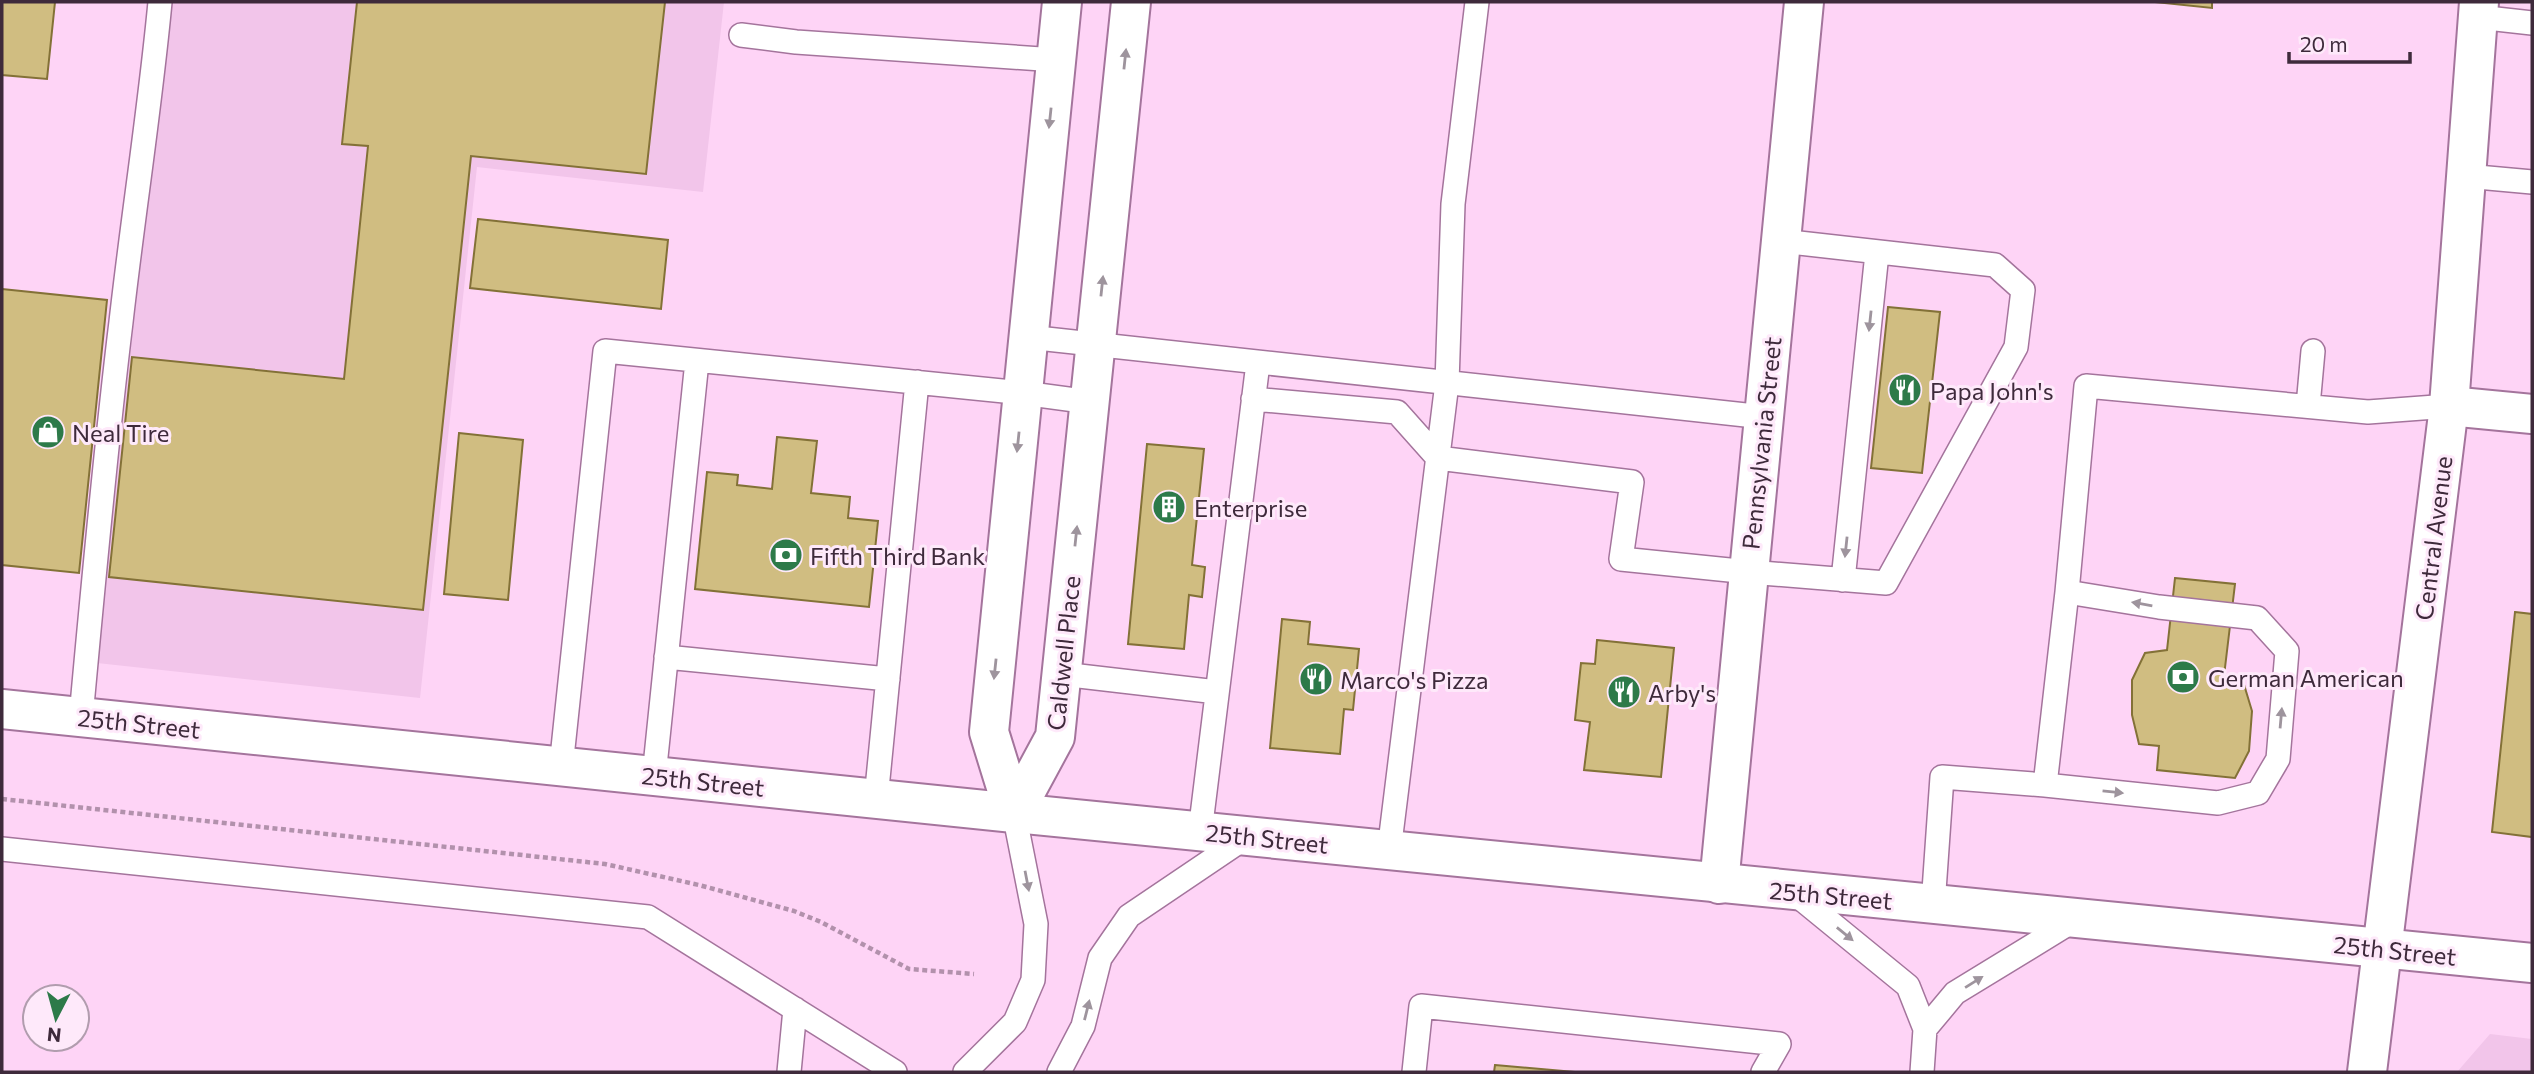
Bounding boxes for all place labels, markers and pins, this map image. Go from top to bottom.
restaurant icon: Papa John's [1886,371,1924,409]
place label: Papa John's [1930,376,2054,405]
shop icon: Neal Tire [29,413,67,451]
place label: Neal Tire [72,418,169,447]
building icon: Enterprise [1150,488,1188,526]
place label: Enterprise [1194,493,1307,522]
bank icon: Fifth Third Bank [767,536,805,574]
place label: Fifth Third Bank [810,541,985,570]
bank icon: German American [2164,658,2202,696]
restaurant icon: Marco's Pizza [1297,660,1335,698]
place label: German American [2208,663,2404,692]
place label: Marco's Pizza [1340,665,1489,694]
restaurant icon: Arby's [1605,673,1643,711]
place label: Arby's [1648,678,1716,707]

